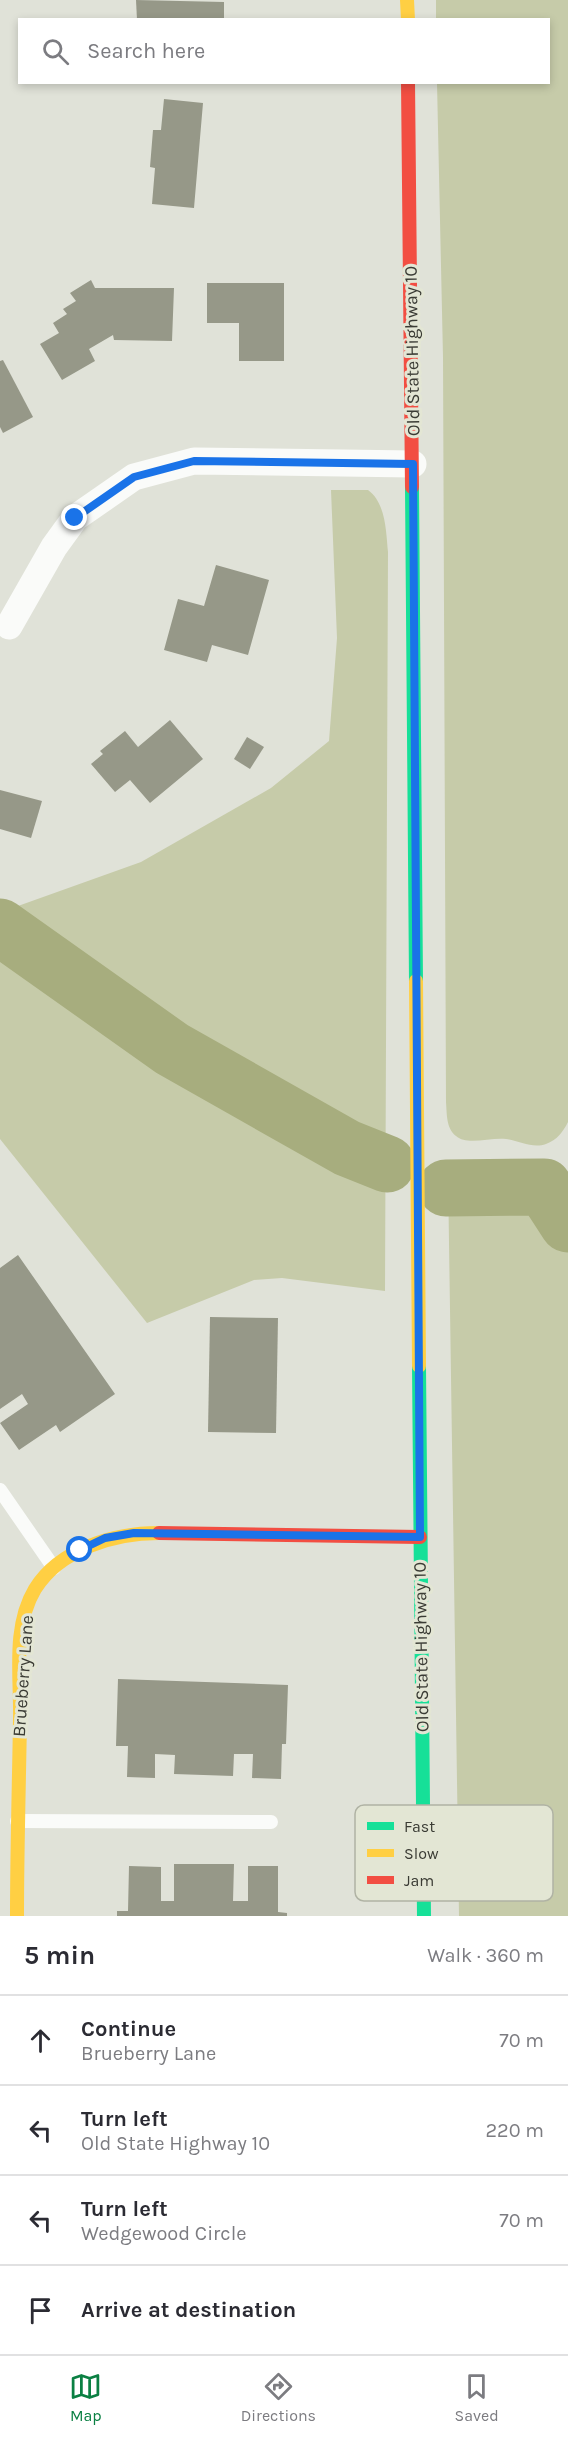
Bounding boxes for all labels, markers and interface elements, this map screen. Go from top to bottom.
search box [18,18,550,84]
icon: search [39,35,72,68]
text: Search here [87,38,205,64]
street label: Old State Highway 10 [400,266,424,436]
route end [61,504,87,530]
route start [66,1536,92,1562]
street label: Old State Highway 10 [409,1562,433,1732]
street label: Brueberry Lane [8,1614,38,1738]
legend [355,1805,553,1901]
text: Fast [404,1817,435,1836]
text: Slow [404,1844,439,1863]
text: Jam [404,1871,434,1890]
text: 5 min [24,1940,95,1971]
text: Walk · 360 m [427,1944,544,1967]
text: Continue [81,2016,176,2042]
icon: ahead [24,2024,57,2057]
text: 70 m [499,2029,544,2052]
text: Brueberry Lane [81,2042,216,2065]
text: Turn left [81,2106,168,2132]
icon: left [24,2114,57,2147]
text: 220 m [485,2119,544,2142]
text: Old State Highway 10 [81,2132,270,2155]
text: Turn left [81,2196,168,2222]
icon: left [24,2204,57,2237]
text: 70 m [499,2209,544,2232]
text: Wedgewood Circle [81,2222,247,2245]
icon: arrive [24,2294,57,2327]
text: Arrive at destination [81,2297,296,2323]
tab: Map [69,2370,102,2425]
tab: Directions [241,2370,316,2425]
tab: Saved [455,2370,499,2425]

